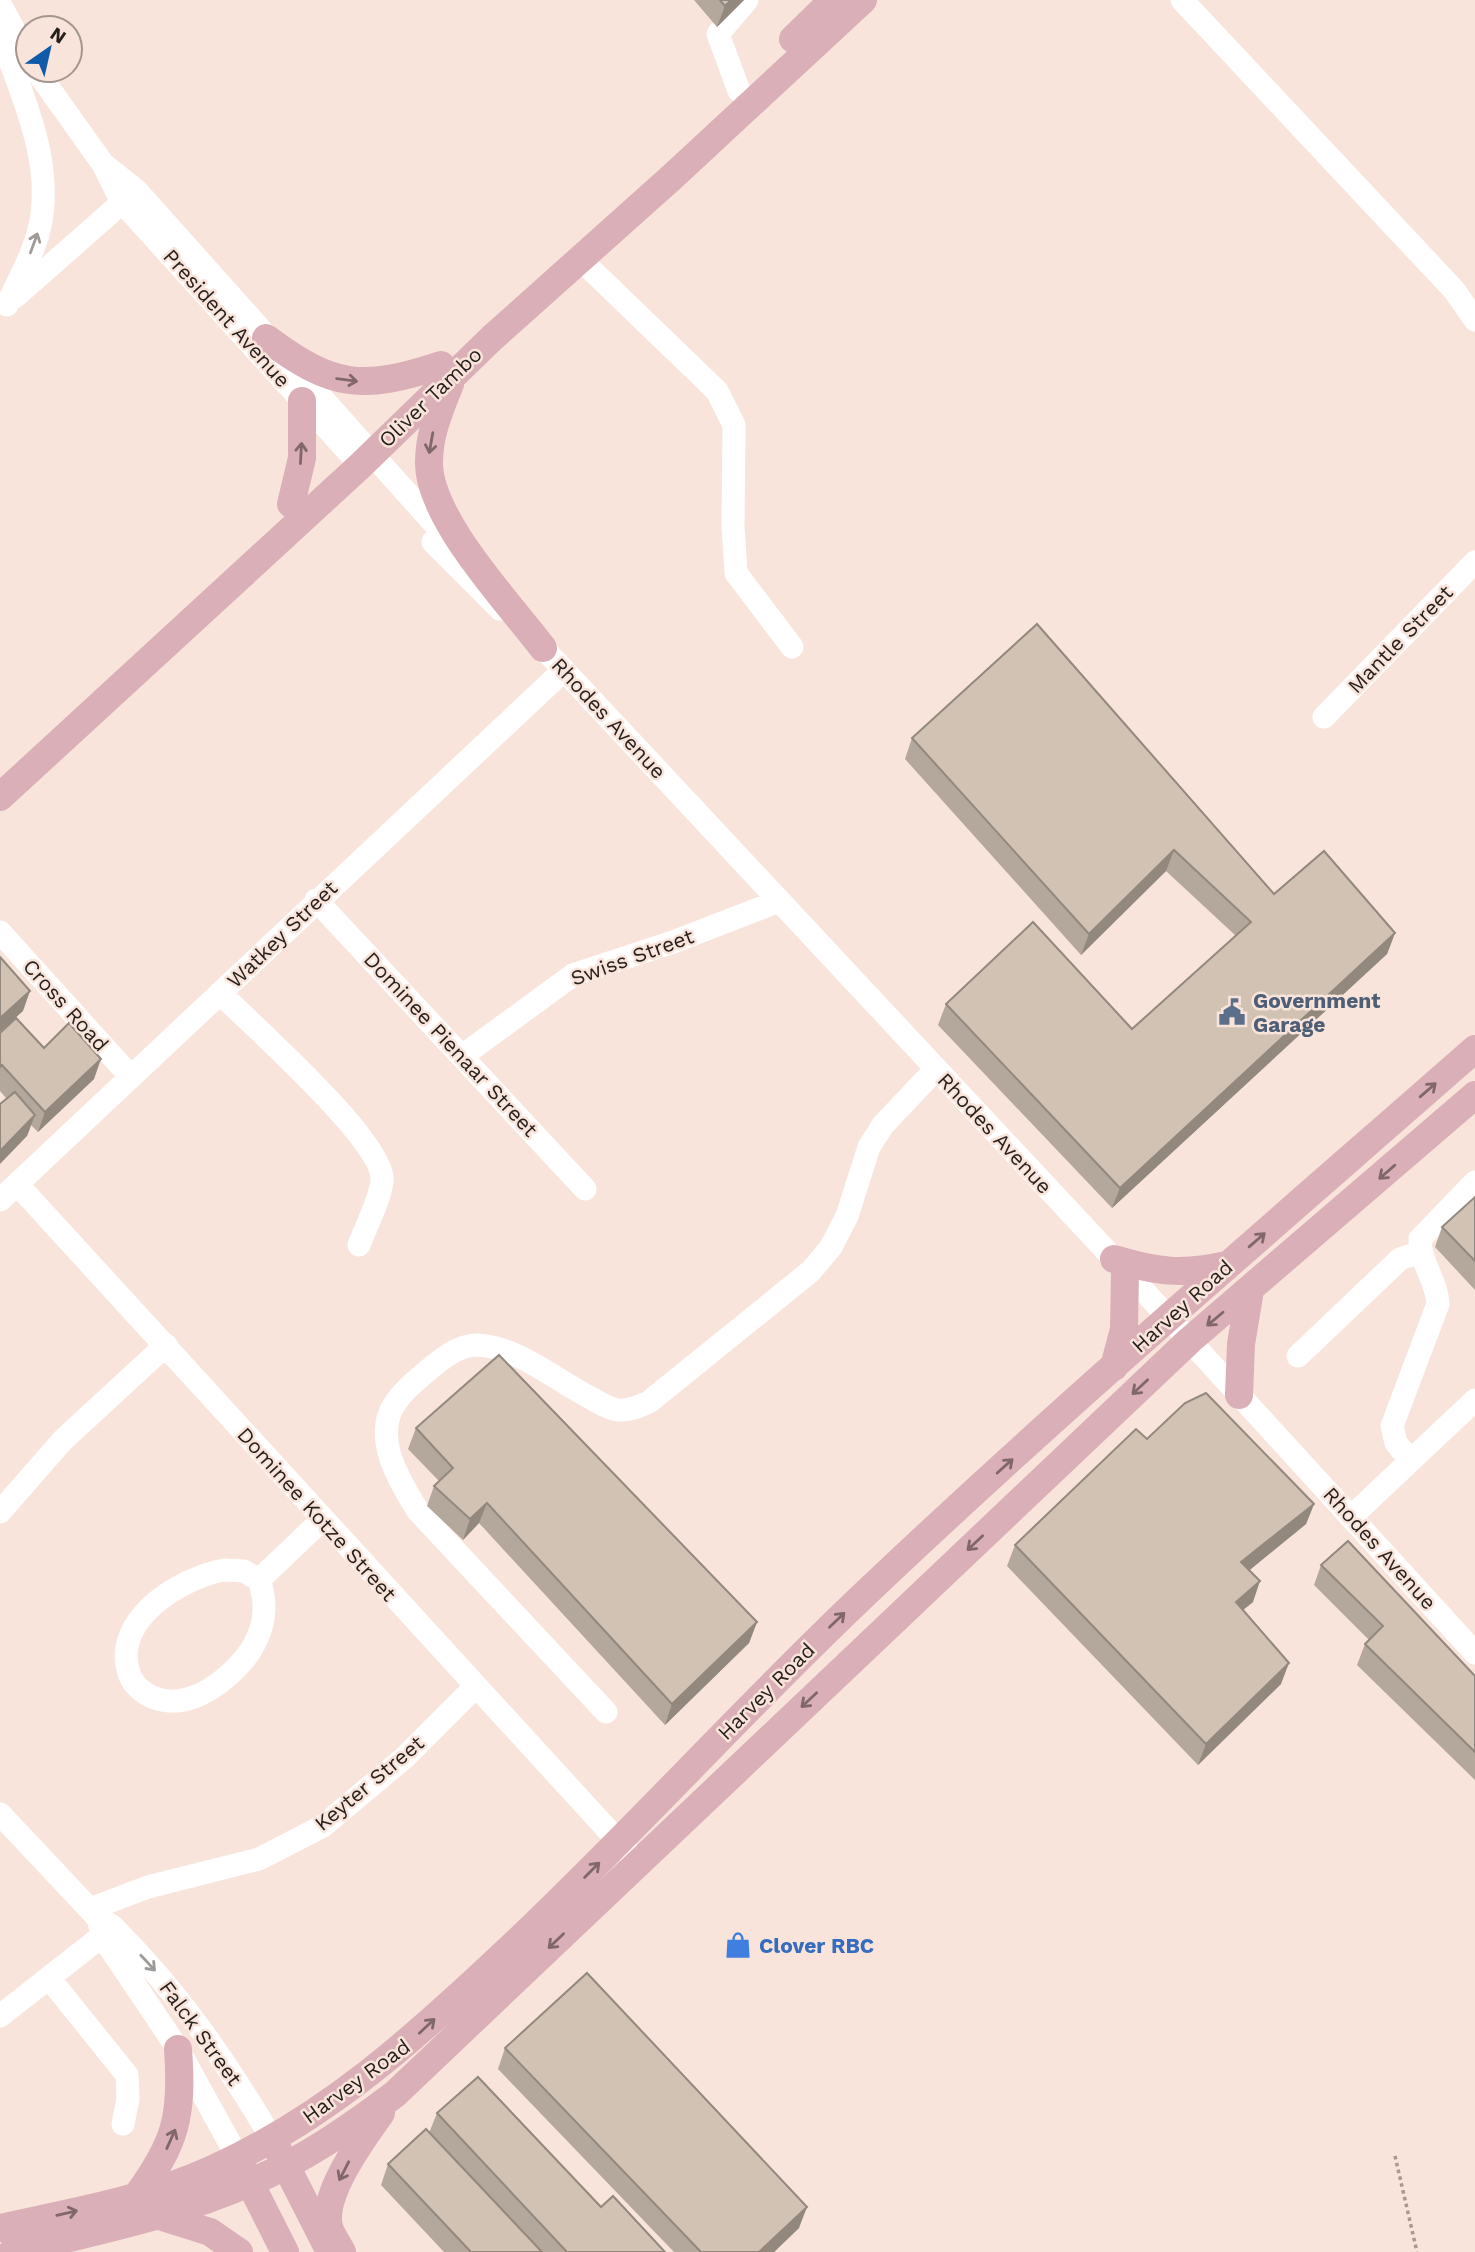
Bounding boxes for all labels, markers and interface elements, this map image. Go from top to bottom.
north arrow [14,14,84,84]
text: N [46,22,70,49]
one-way arrow [29,232,41,254]
street label: President Avenue [158,244,296,392]
street label: Oliver Tambo [373,342,487,452]
one-way arrow [335,374,357,387]
one-way arrow [424,431,437,454]
one-way arrow [295,442,308,465]
street label: Mantle Street [1342,580,1458,698]
street label: Rhodes Avenue [547,652,671,784]
street label: Watkey Street [222,875,342,993]
street label: Swiss Street [567,923,697,991]
street label: Dominee Pienaar Street [359,946,543,1142]
street label: Cross Road [18,954,114,1056]
place label: Government Garage [1253,988,1380,1037]
public building icon: Government Garage [1217,997,1247,1027]
street label: Rhodes Avenue [933,1067,1057,1199]
one-way arrow [1418,1082,1436,1098]
one-way arrow [1378,1164,1396,1180]
one-way arrow [1248,1232,1265,1249]
street label: Harvey Road [1126,1254,1238,1358]
one-way arrow [1206,1311,1224,1327]
one-way arrow [1132,1379,1149,1396]
street label: Dominee Kotze Street [232,1422,402,1606]
one-way arrow [996,1458,1013,1475]
street label: Rhodes Avenue [1318,1482,1442,1614]
one-way arrow [967,1535,984,1552]
one-way arrow [829,1612,846,1629]
street label: Harvey Road [712,1637,820,1745]
one-way arrow [801,1691,818,1708]
street label: Keyter Street [309,1730,429,1836]
one-way arrow [583,1862,600,1879]
shop icon: Clover RBC [723,1930,753,1960]
one-way arrow [547,1932,564,1949]
place label: Clover RBC [759,1933,874,1958]
one-way arrow [140,1954,157,1971]
street label: Falck Street [155,1976,248,2091]
one-way arrow [418,2018,435,2035]
street label: Harvey Road [297,2034,415,2128]
one-way arrow [165,2129,178,2150]
one-way arrow [336,2160,350,2181]
one-way arrow [55,2206,78,2219]

